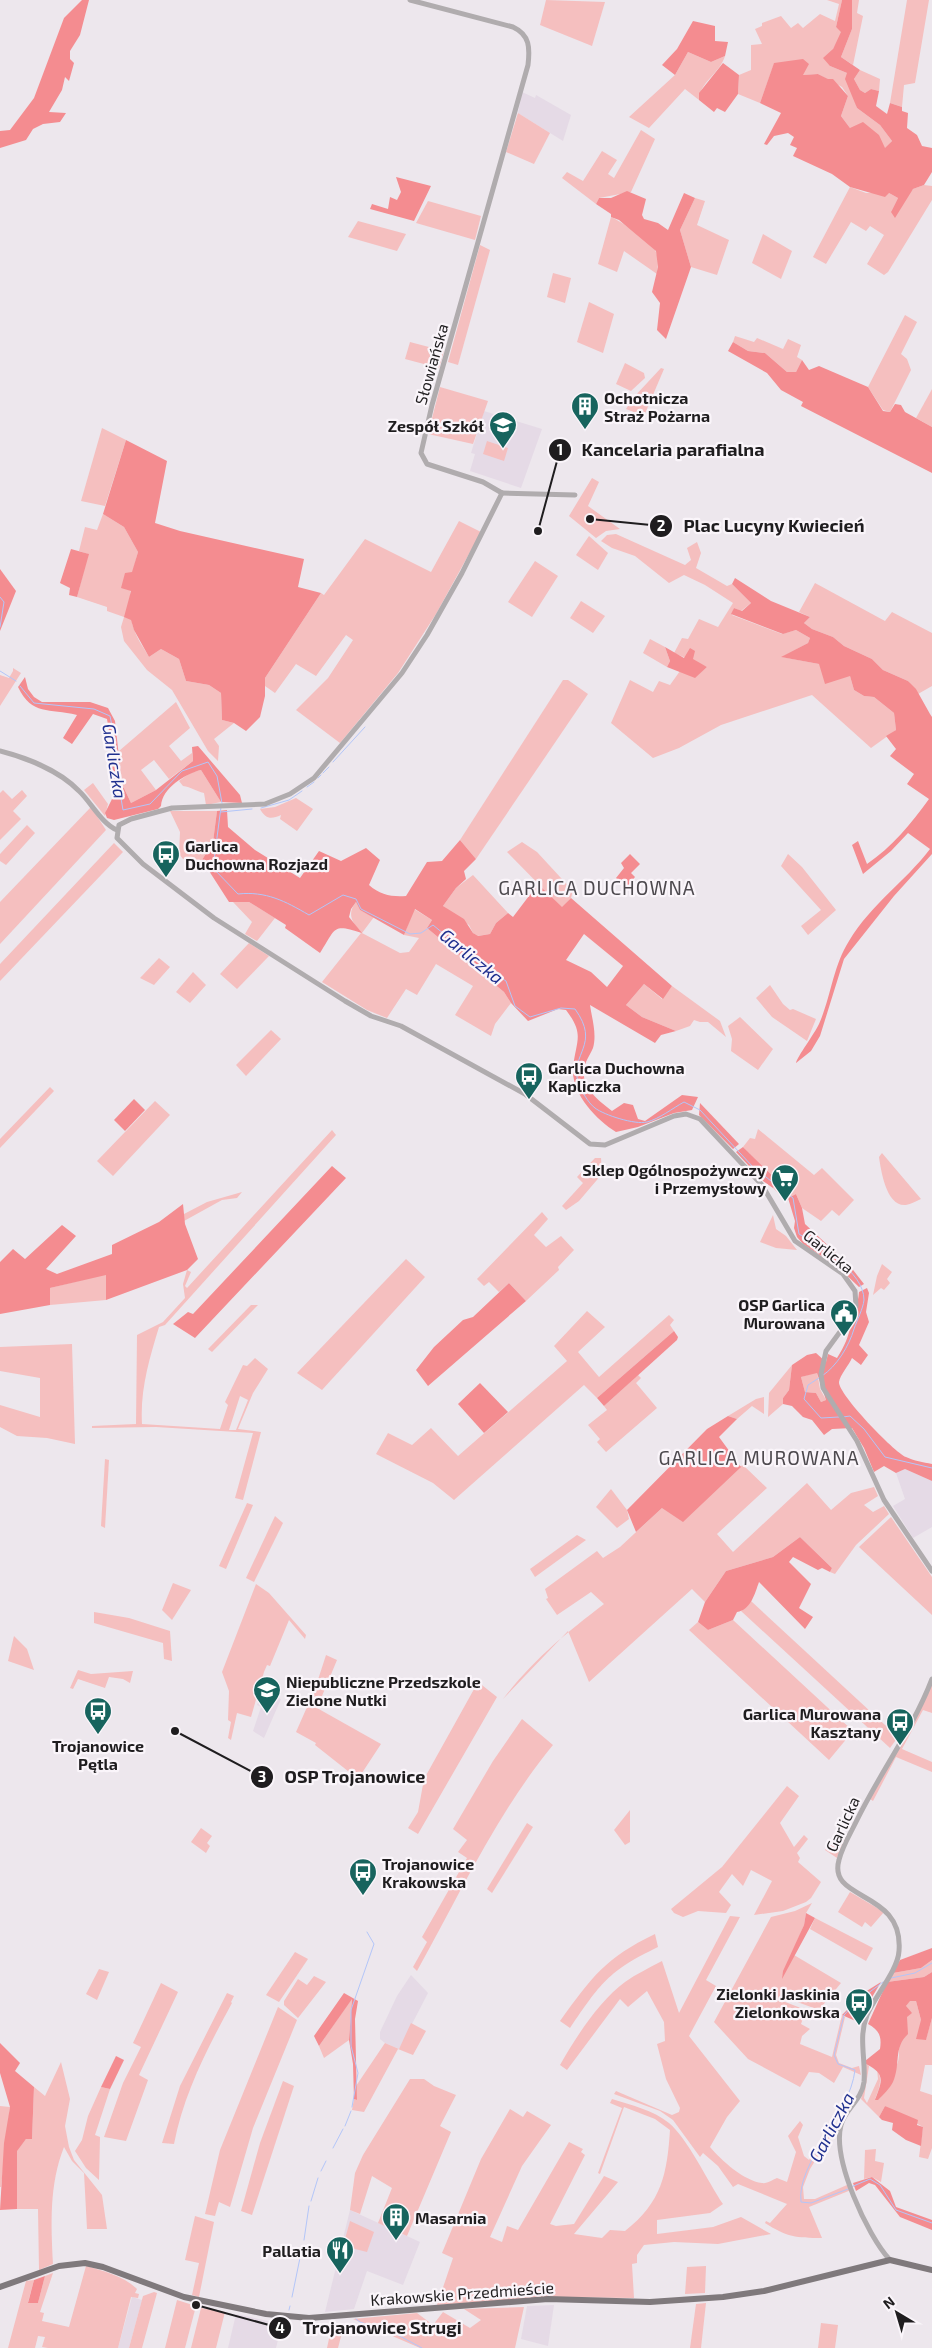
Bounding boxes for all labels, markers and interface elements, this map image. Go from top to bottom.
street label: Słowiańska [410,321,452,407]
place label: Ochotnicza Straż Pożarna [604,388,710,425]
building icon: Ochotnicza Straż Pożarna [570,391,600,430]
school or university icon: Zespół Szkół [488,410,518,449]
place label: Zespół Szkół [388,416,484,435]
callout: Kancelaria parafialna [547,433,775,466]
text: Kancelaria parafialna [582,438,764,460]
text: 1 [557,440,563,458]
callout: Plac Lucyny Kwiecień [648,509,875,542]
text: Plac Lucyny Kwiecień [683,514,865,536]
text: 2 [657,516,666,534]
water label: Garliczka [98,722,132,800]
place label: Garlica Duchowna Rozjazd [185,836,328,873]
bus stop icon: Garlica Duchowna Rozjazd [151,839,181,878]
district label: GARLICA DUCHOWNA [498,876,696,899]
water label: Garliczka [436,924,508,988]
place label: Garlica Duchowna Kapliczka [548,1058,685,1095]
bus stop icon: Garlica Duchowna Kapliczka [514,1061,544,1100]
place label: Sklep Ogólnospożywczy i Przemysłowy [582,1160,766,1198]
supermarket icon: Sklep Ogólnospożywczy i Przemysłowy [770,1163,800,1202]
street label: Garlicka [800,1225,858,1277]
place label: OSP Garlica Murowana [738,1295,825,1332]
public building icon: OSP Garlica Murowana [829,1298,859,1337]
district label: GARLICA MUROWANA [658,1446,860,1469]
place label: Niepubliczne Przedszkole Zielone Nutki [286,1672,481,1709]
school or university icon: Niepubliczne Przedszkole Zielone Nutki [252,1675,282,1714]
bus stop icon: Trojanowice Pętla [83,1696,113,1735]
place label: Garlica Murowana Kasztany [743,1704,881,1742]
bus stop icon: Garlica Murowana Kasztany [885,1707,915,1746]
place label: Trojanowice Pętla [52,1736,144,1773]
callout: OSP Trojanowice [249,1760,436,1793]
text: OSP Trojanowice [285,1765,425,1787]
text: 3 [258,1767,266,1785]
street label: Garlicka [821,1793,863,1855]
place label: Trojanowice Krakowska [382,1854,474,1891]
bus stop icon: Trojanowice Krakowska [348,1857,378,1896]
place label: Zielonki Jaskinia Zielonkowska [716,1984,840,2021]
bus stop icon: Zielonki Jaskinia Zielonkowska [844,1987,874,2026]
water label: Garliczka [803,2088,859,2166]
building icon: Masarnia [381,2202,411,2241]
place label: Masarnia [415,2208,486,2227]
restaurant icon: Pallatia [325,2235,355,2274]
place label: Pallatia [262,2241,321,2260]
street label: Krakowskie Przedmieście [370,2277,554,2309]
north arrow [872,2288,922,2338]
text: N [879,2293,898,2312]
callout: Trojanowice Strugi [268,2311,472,2344]
text: Trojanowice Strugi [302,2316,462,2338]
text: 4 [275,2318,285,2336]

